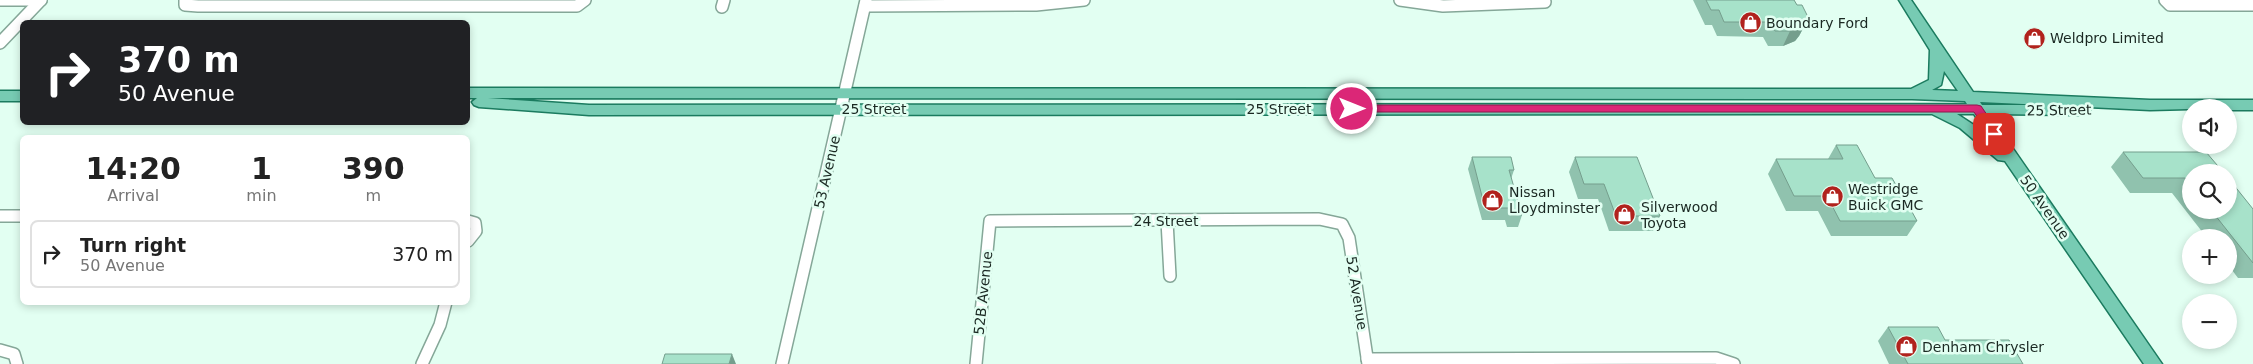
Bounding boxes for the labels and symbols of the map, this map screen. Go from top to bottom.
shop icon: Boundary Ford [1738,11,1762,35]
place label: Boundary Ford [1766,15,1868,31]
shop icon: Weldpro Limited [2022,26,2046,50]
place label: Weldpro Limited [2050,30,2164,46]
position arrow [1325,82,1377,134]
street label: 25 Street [842,101,907,117]
street label: 25 Street [1247,101,1312,117]
street label: 25 Street [2026,101,2092,119]
pin [1973,113,2015,155]
street label: 53 Avenue [811,134,843,210]
street label: 50 Avenue [2017,172,2073,242]
place label: Westridge Buick GMC [1848,181,1924,213]
place label: Nissan Lloydminster [1509,184,1600,216]
shop icon: Westridge Buick GMC [1820,185,1844,209]
shop icon: Nissan Lloydminster [1481,188,1505,212]
place label: Silverwood Toyota [1640,199,1718,231]
shop icon: Silverwood Toyota [1613,203,1637,227]
street label: 24 Street [1134,213,1199,229]
street label: 52B Avenue [971,250,995,336]
street label: 52 Avenue [1343,255,1371,331]
shop icon: Denham Chrysler [1894,335,1918,359]
place label: Denham Chrysler [1922,339,2044,355]

